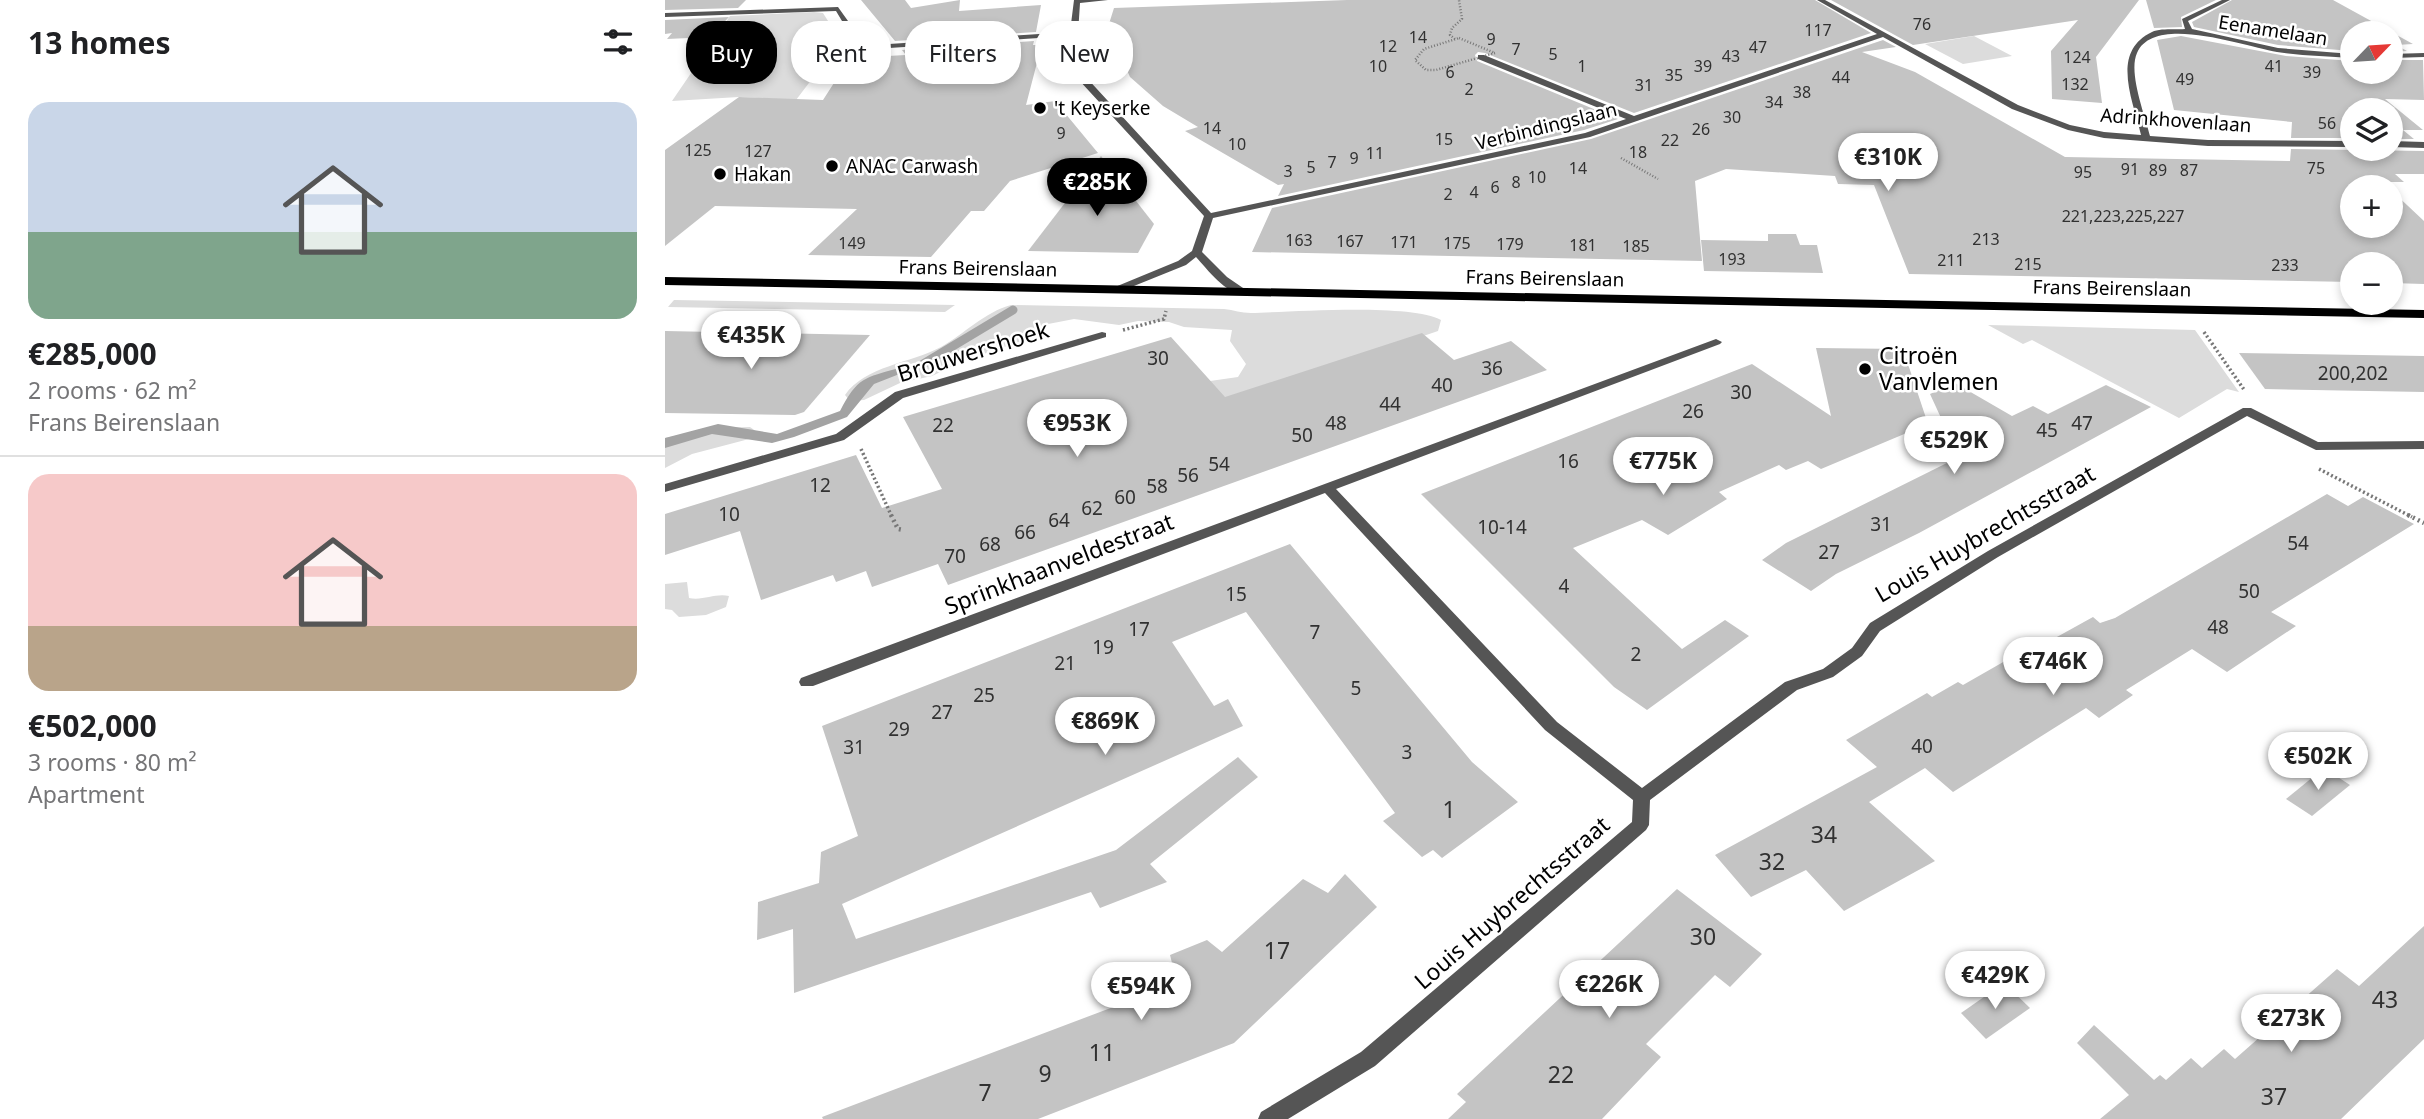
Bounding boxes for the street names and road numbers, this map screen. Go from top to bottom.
street label: Eenamelaan [2217,9,2329,51]
street label: Verbindingslaan [1473,96,1619,156]
street label: Adrinkhovenlaan [2100,102,2252,138]
street label: Frans Beirenslaan [898,254,1058,282]
street label: Frans Beirenslaan [1465,264,1625,292]
street label: Frans Beirenslaan [2032,274,2192,302]
street label: Brouwershoek [893,313,1053,389]
street label: Louis Huybrechtsstraat [1869,457,2100,609]
street label: Sprinkhaanveldestraat [939,505,1178,622]
street label: Louis Huybrechtsstraat [1407,808,1616,996]

